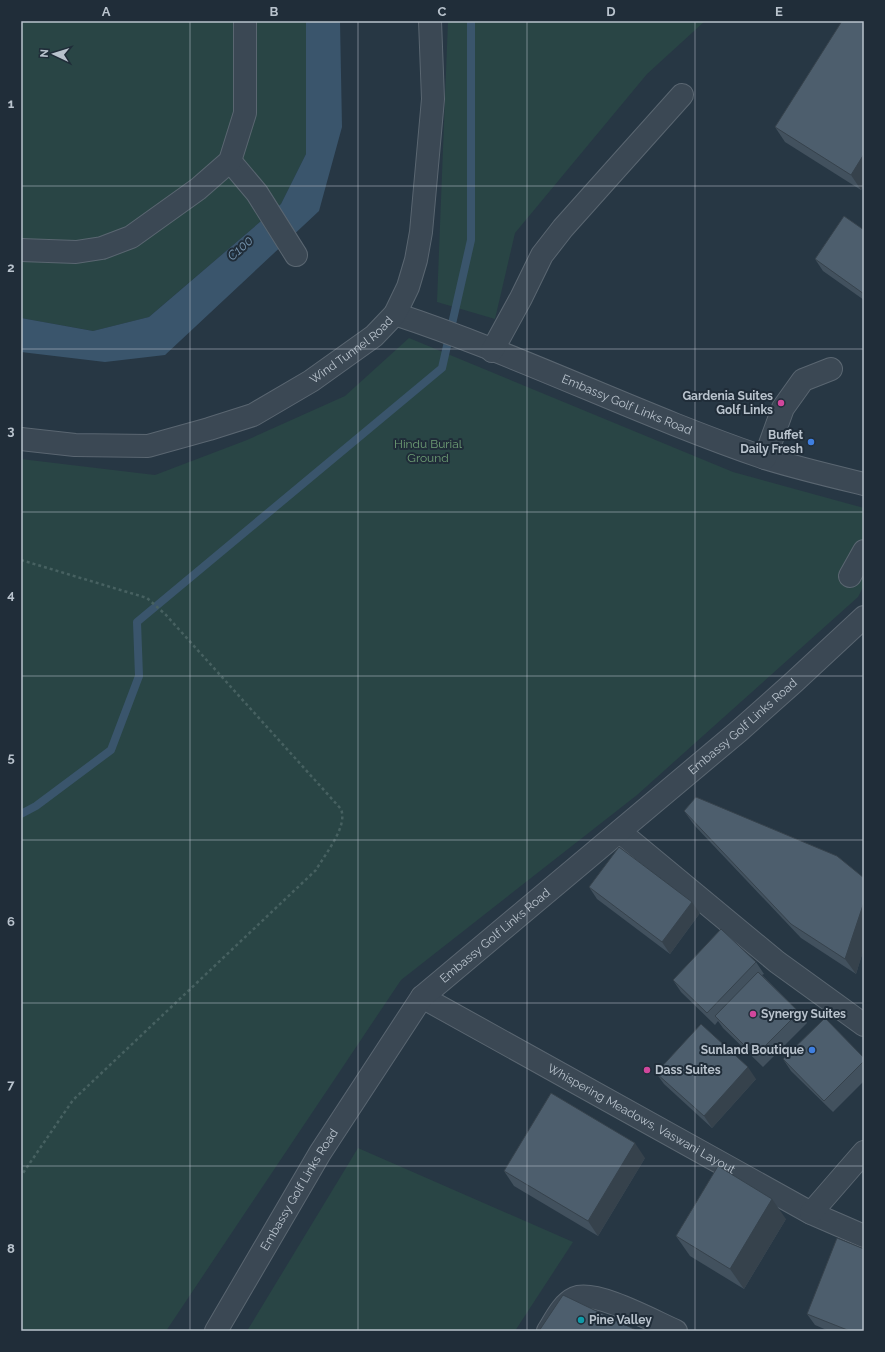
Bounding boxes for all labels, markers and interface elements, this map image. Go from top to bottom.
text: A [102,4,111,19]
text: B [270,4,279,19]
text: C [438,4,447,19]
text: D [606,4,616,19]
text: E [775,4,783,19]
north arrow [34,34,74,74]
text: N [38,49,51,58]
text: 1 [8,96,15,111]
water label: C100 [224,232,256,263]
text: 2 [7,260,15,275]
street label: Wind Tunnel Road [307,314,396,387]
street label: Embassy Golf Links Road [560,372,694,437]
place label: Gardenia Suites Golf Links [682,389,773,417]
marker: Gardenia Suites Golf Links [776,398,786,408]
text: 3 [7,423,15,438]
place label: Buffet Daily Fresh [740,428,803,456]
park label: Hindu Burial Ground [394,437,463,465]
marker: Buffet Daily Fresh [806,437,816,447]
text: 4 [7,587,15,602]
street label: Embassy Golf Links Road [685,676,800,778]
text: 5 [7,750,15,765]
street label: Embassy Golf Links Road [437,885,553,986]
text: 6 [7,914,15,929]
place label: Synergy Suites [761,1007,846,1021]
marker: Synergy Suites [748,1009,758,1019]
place label: Sunland Boutique [701,1043,804,1057]
marker: Sunland Boutique [807,1045,817,1055]
street label: Whispering Meadows, Vaswani Layout [545,1061,738,1177]
place label: Dass Suites [655,1063,721,1077]
marker: Dass Suites [642,1065,652,1075]
text: 7 [7,1077,15,1092]
street label: Embassy Golf Links Road [258,1126,341,1253]
text: 8 [7,1241,15,1256]
place label: Pine Valley [589,1313,652,1327]
marker: Pine Valley [576,1315,586,1325]

